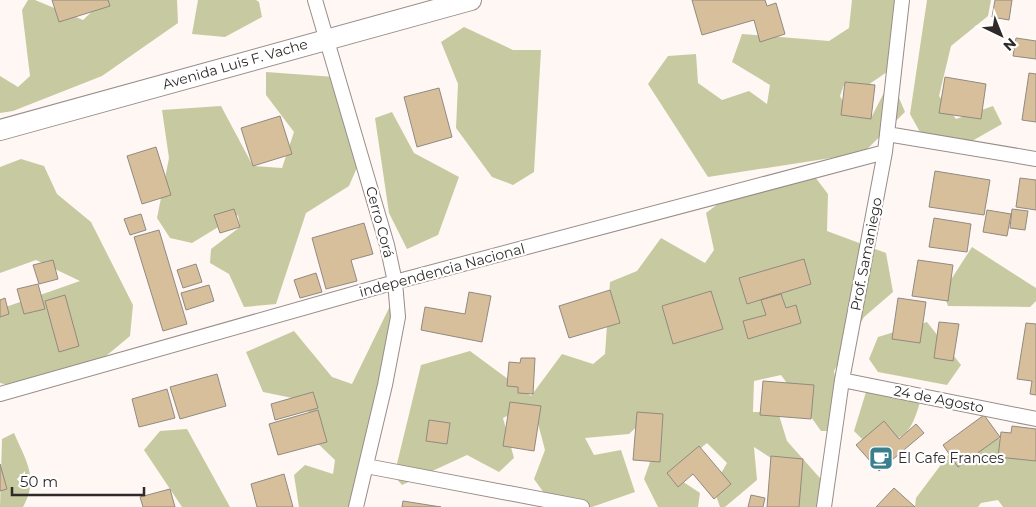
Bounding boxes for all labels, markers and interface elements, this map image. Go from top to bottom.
north arrow [976,10,1026,60]
text: N [1000,34,1020,55]
street label: Avenida Luis F. Vache [160,35,310,93]
street label: Cerro Corá [362,184,398,260]
street label: Prof. Samaniego [846,196,886,312]
street label: independencia Nacional [357,239,527,301]
street label: 24 de Agosto [892,381,986,417]
cafe icon: El Cafe Frances [868,445,894,471]
place label: El Cafe Frances [898,449,1004,467]
scale bar [12,464,145,496]
text: 50 m [20,472,58,491]

